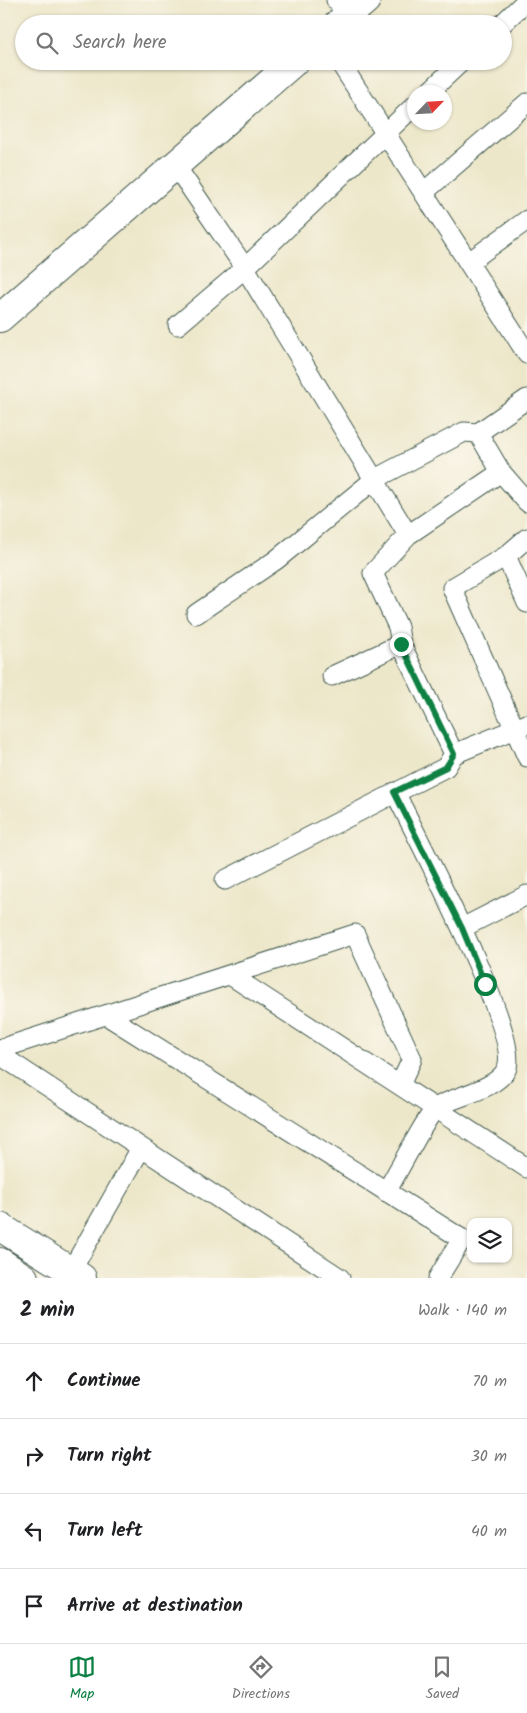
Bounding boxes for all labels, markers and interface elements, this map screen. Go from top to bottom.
search box [15,15,512,70]
text: Search here [73,28,167,58]
icon: search [33,29,61,57]
north arrow [407,85,452,130]
route end [390,633,413,656]
route start [474,973,497,996]
map controls [467,1218,512,1263]
button: layers [467,1218,512,1263]
text: 2 min [20,1294,75,1327]
text: Walk · 140 m [418,1298,507,1323]
text: Continue [67,1366,140,1396]
icon: ahead [20,1367,48,1395]
text: 70 m [472,1369,507,1394]
text: Turn right [67,1441,152,1471]
icon: right [20,1442,48,1470]
text: 30 m [471,1444,507,1469]
text: Turn left [67,1516,142,1546]
icon: left [20,1517,48,1545]
text: 40 m [471,1519,507,1544]
text: Arrive at destination [67,1591,243,1621]
icon: arrive [20,1592,48,1620]
tab: Map [68,1653,96,1705]
tab: Directions [232,1653,290,1705]
tab: Saved [426,1653,459,1705]

